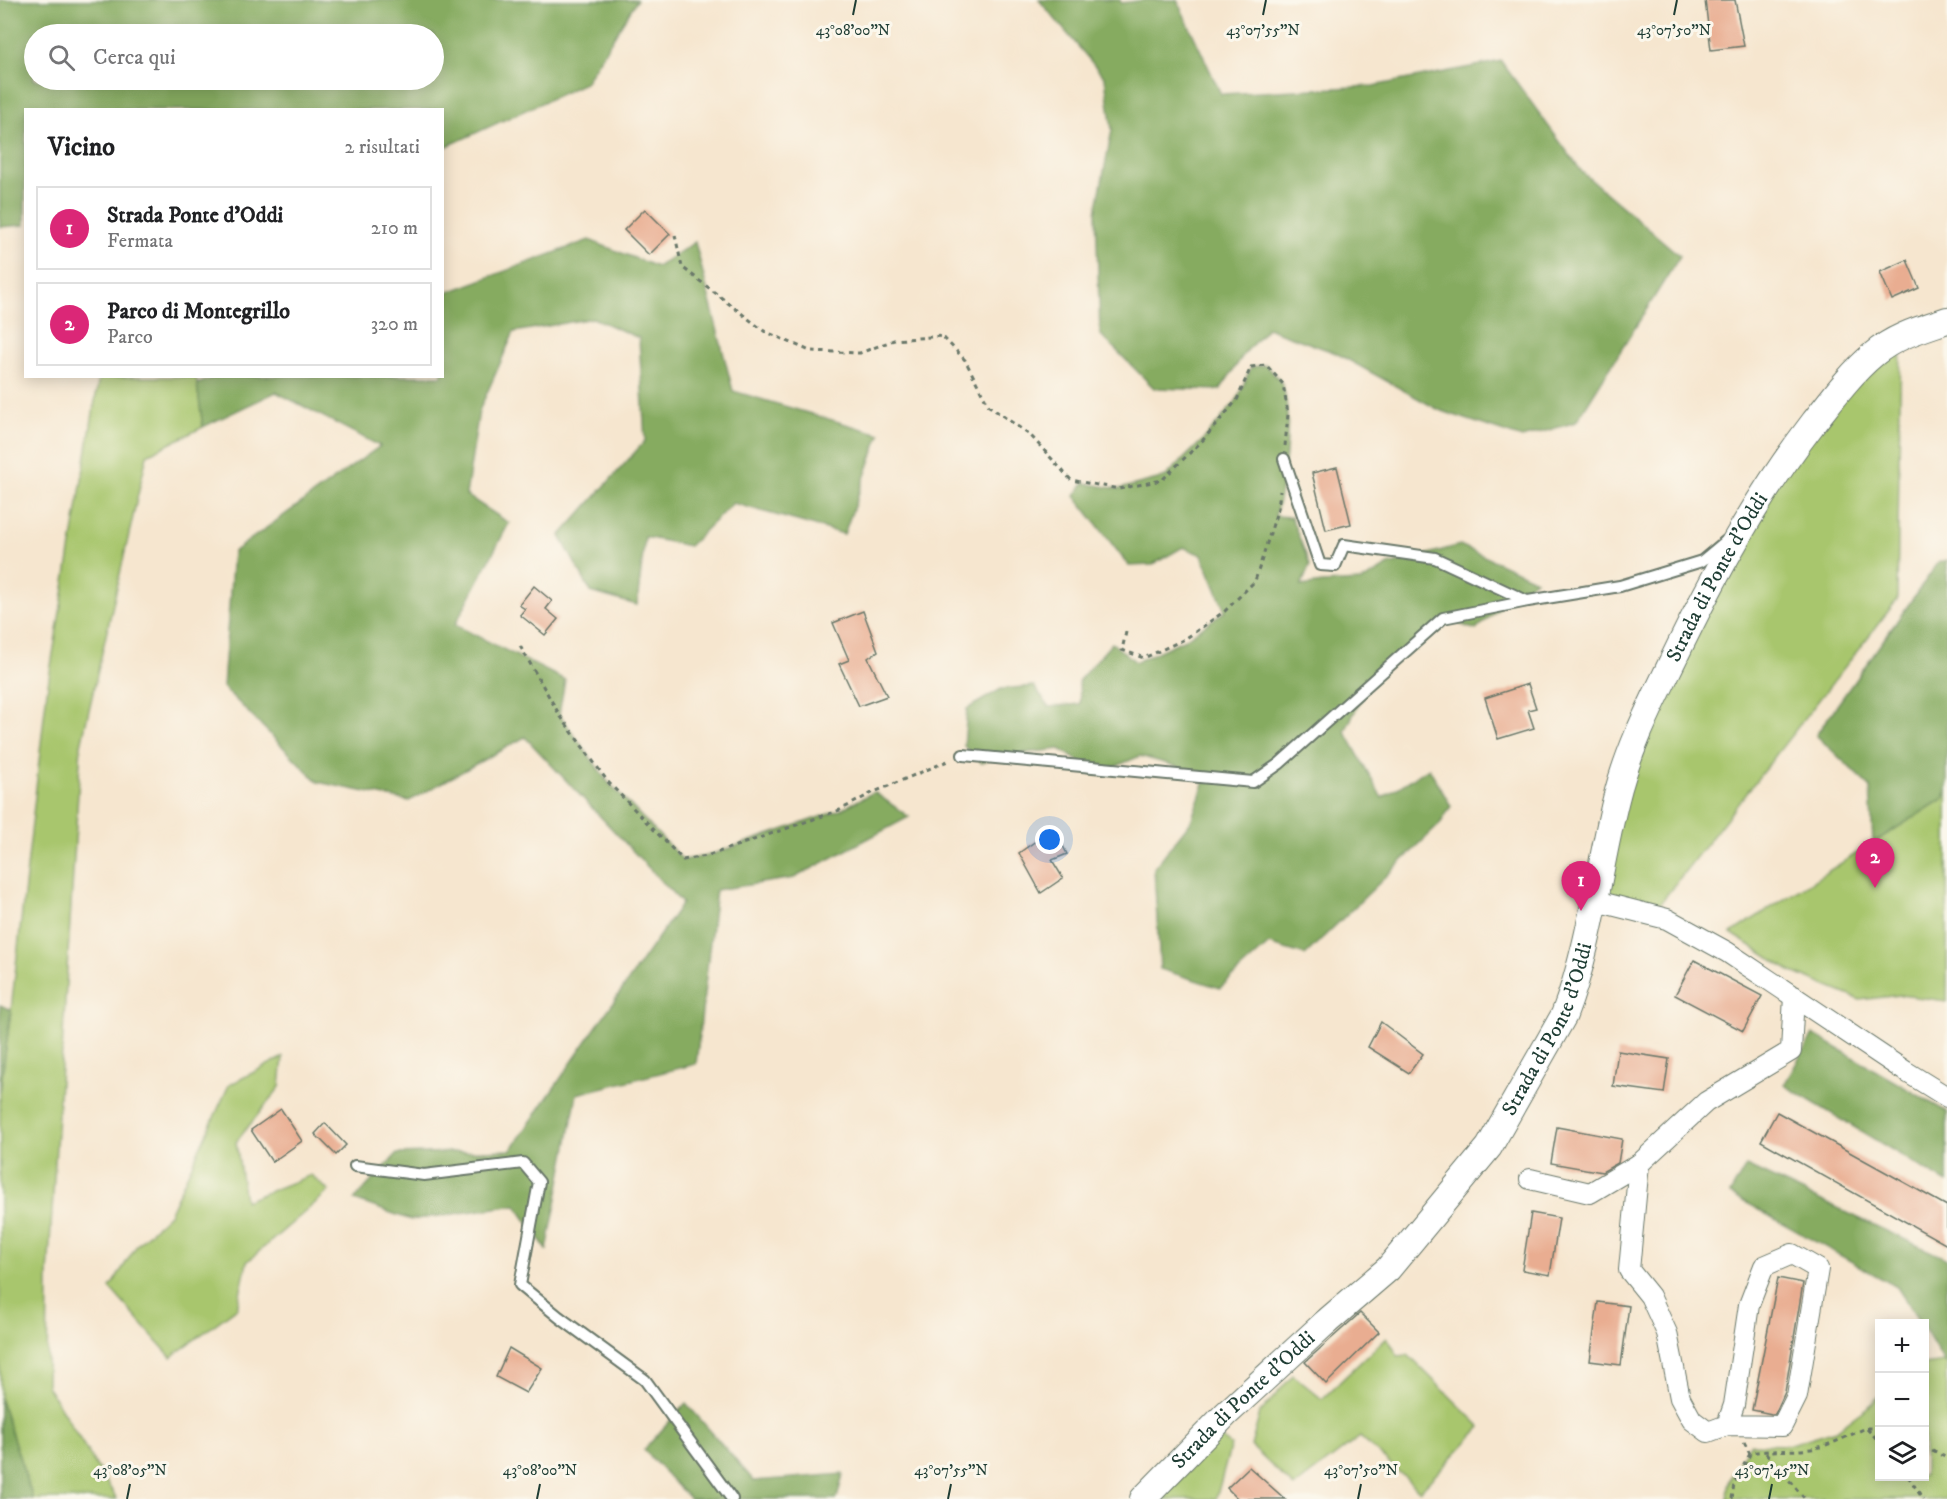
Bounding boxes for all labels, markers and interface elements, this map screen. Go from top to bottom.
text: 43°08'00"N [816,21,890,40]
text: 43°07'55"N [1226,21,1300,40]
text: 43°07'50"N [1637,21,1711,40]
search box [24,24,444,90]
icon: search [45,41,78,74]
text: Cerca qui [93,44,176,71]
text: Vicino [48,131,115,164]
text: 2 risultati [345,135,420,160]
text: Strada Ponte d'Oddi [107,202,283,229]
text: 1 [66,216,73,241]
text: 210 m [371,216,418,241]
text: Fermata [107,229,173,254]
text: Parco di Montegrillo [107,298,290,325]
text: 2 [65,312,74,337]
text: 320 m [371,312,418,337]
text: Parco [107,325,153,350]
street label: Strada di Ponte d'Oddi [1661,488,1774,666]
your location [1035,825,1064,854]
pin: 2 [1856,838,1894,888]
pin: 1 [1562,862,1600,911]
street label: Strada di Ponte d'Oddi [1496,940,1598,1120]
map controls [1875,1319,1929,1481]
button: + [1875,1319,1929,1373]
street label: Strada di Ponte d'Oddi [1166,1326,1321,1475]
button: − [1875,1373,1929,1427]
button: layers [1875,1427,1929,1481]
text: 43°08'05"N [93,1461,167,1480]
text: 43°08'00"N [503,1461,577,1480]
text: 43°07'55"N [914,1461,988,1480]
text: 43°07'50"N [1324,1461,1398,1480]
text: 43°07'45"N [1735,1461,1809,1480]

